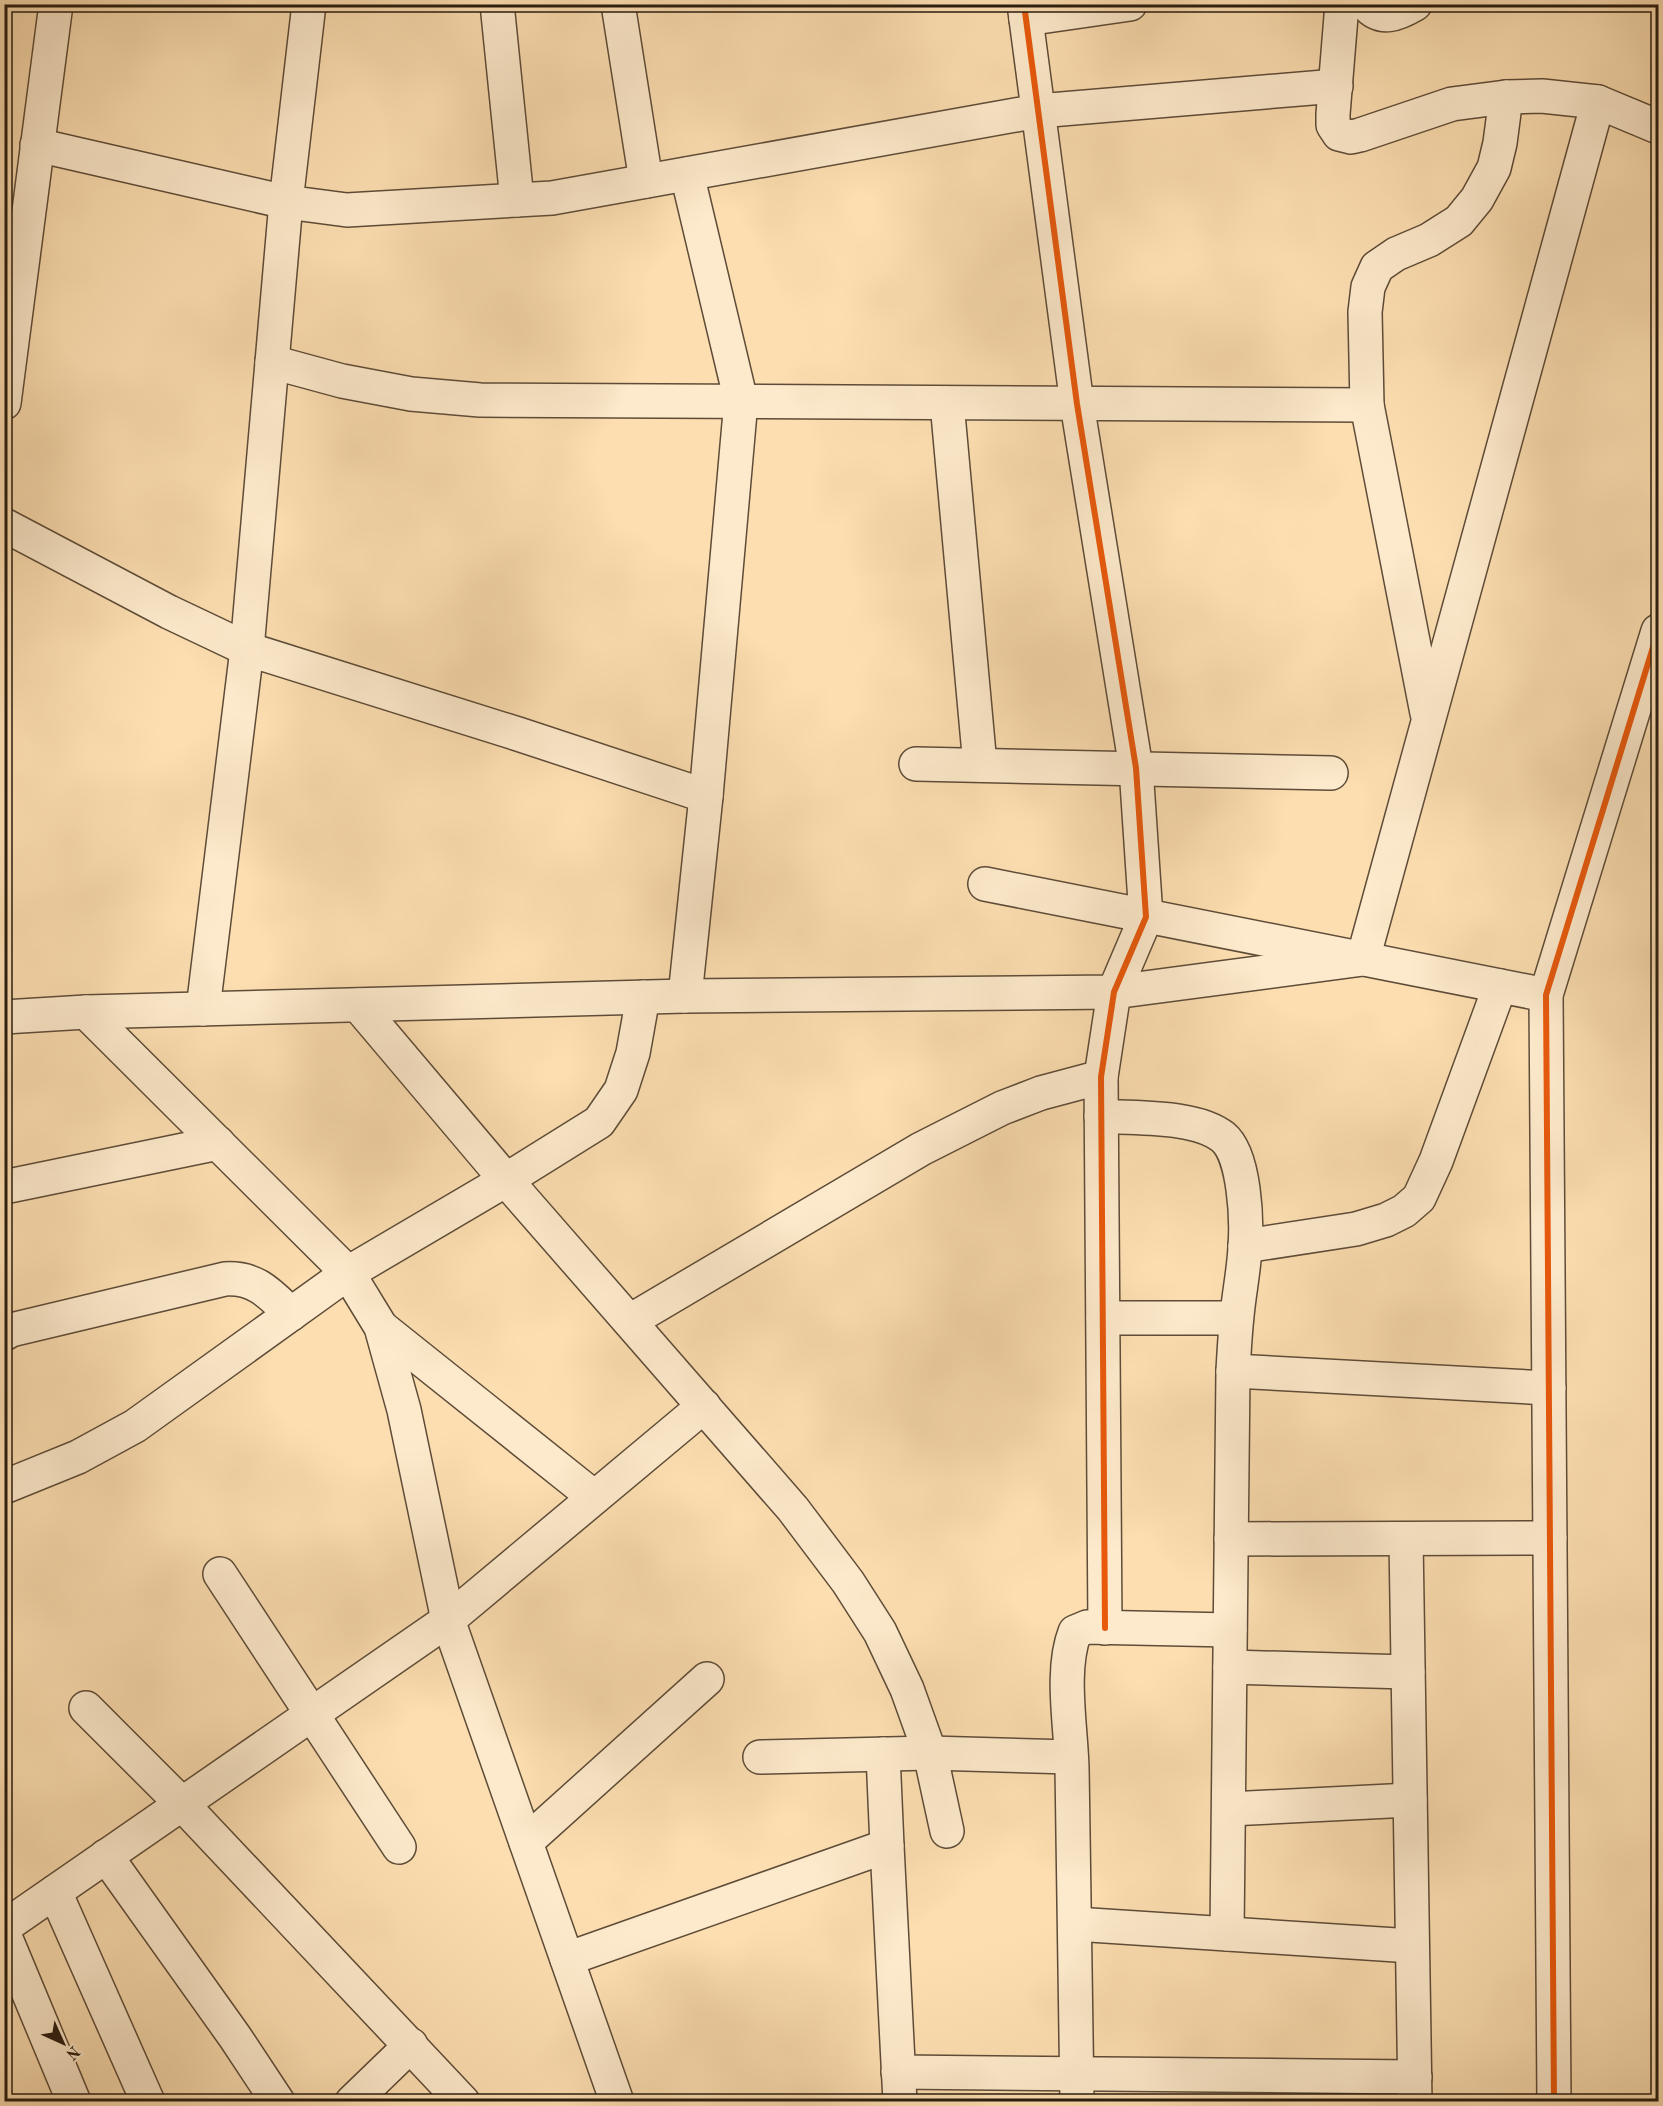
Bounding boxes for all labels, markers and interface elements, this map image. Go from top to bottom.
north arrow [33,2013,93,2073]
text: N [62,2042,82,2063]

